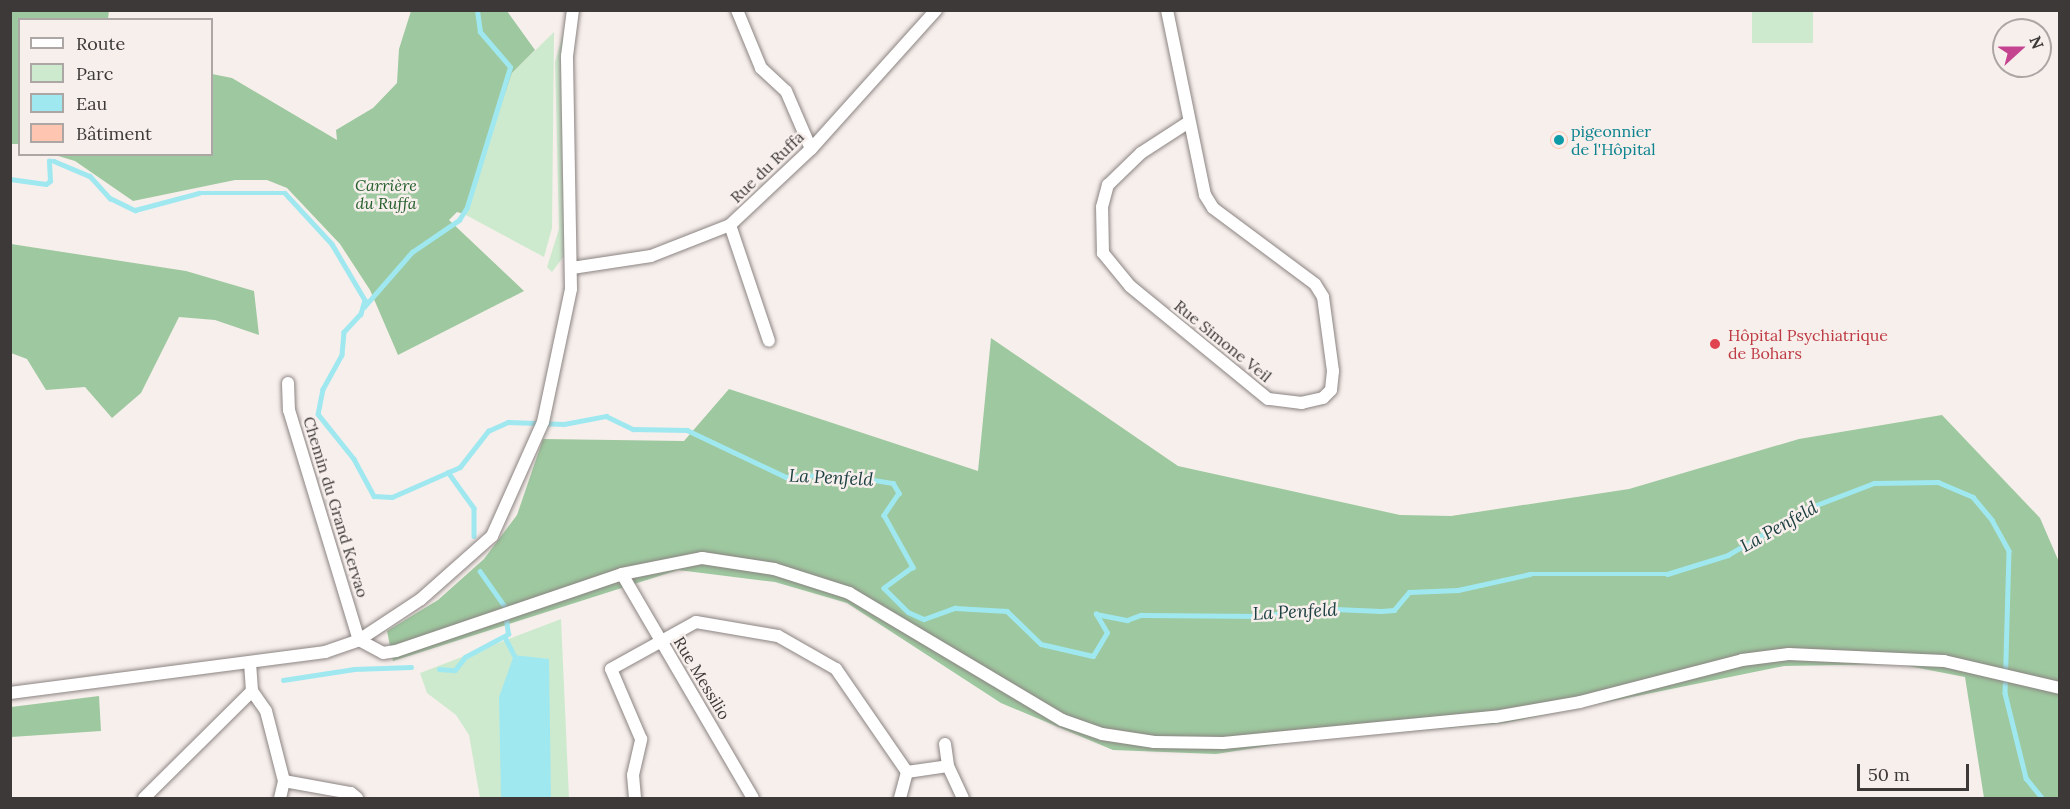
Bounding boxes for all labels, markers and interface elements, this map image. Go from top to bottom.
legend [18,18,213,156]
north arrow [1992,18,2052,78]
text: Route [76,32,125,55]
text: N [2025,33,2048,52]
text: Parc [76,62,113,85]
text: Eau [76,92,107,115]
place label: pigeonnier de l'Hôpital [1571,121,1656,159]
text: Bâtiment [76,122,152,145]
street label: Rue du Ruffa [726,127,808,207]
marker: pigeonnier de l'Hôpital [1552,133,1566,147]
park label: Carrière du Ruffa [355,175,417,213]
street label: Rue Simone Veil [1171,296,1275,386]
place label: Hôpital Psychiatrique de Bohars [1728,325,1888,363]
marker: Hôpital Psychiatrique de Bohars [1706,335,1724,353]
street label: Chemin du Grand Kervao [299,414,373,600]
water label: La Penfeld [788,465,874,491]
water label: La Penfeld [1737,497,1821,557]
water label: La Penfeld [1252,599,1338,625]
street label: Rue Messilio [670,633,734,723]
scale bar [1860,752,1972,790]
text: 50 m [1868,763,1910,786]

